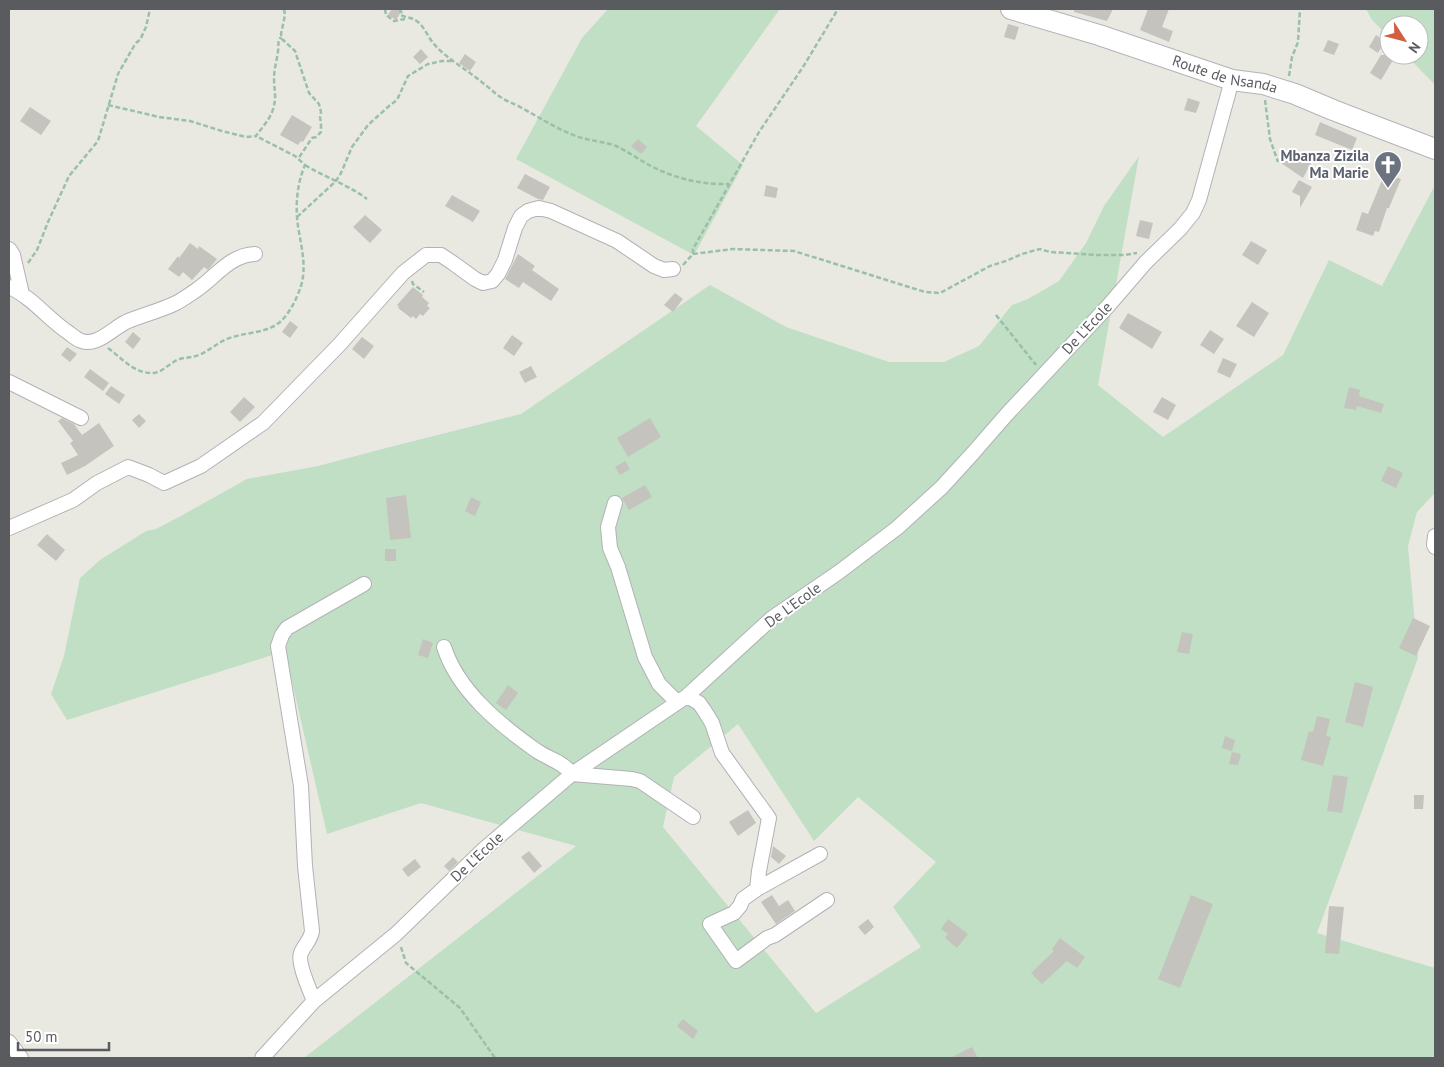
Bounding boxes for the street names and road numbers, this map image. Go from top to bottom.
street label: Route de Nsanda [1170,51,1280,97]
street label: De L'Ecole [1057,297,1116,358]
street label: De L'Ecole [761,578,825,631]
street label: De L'Ecole [446,827,507,886]

